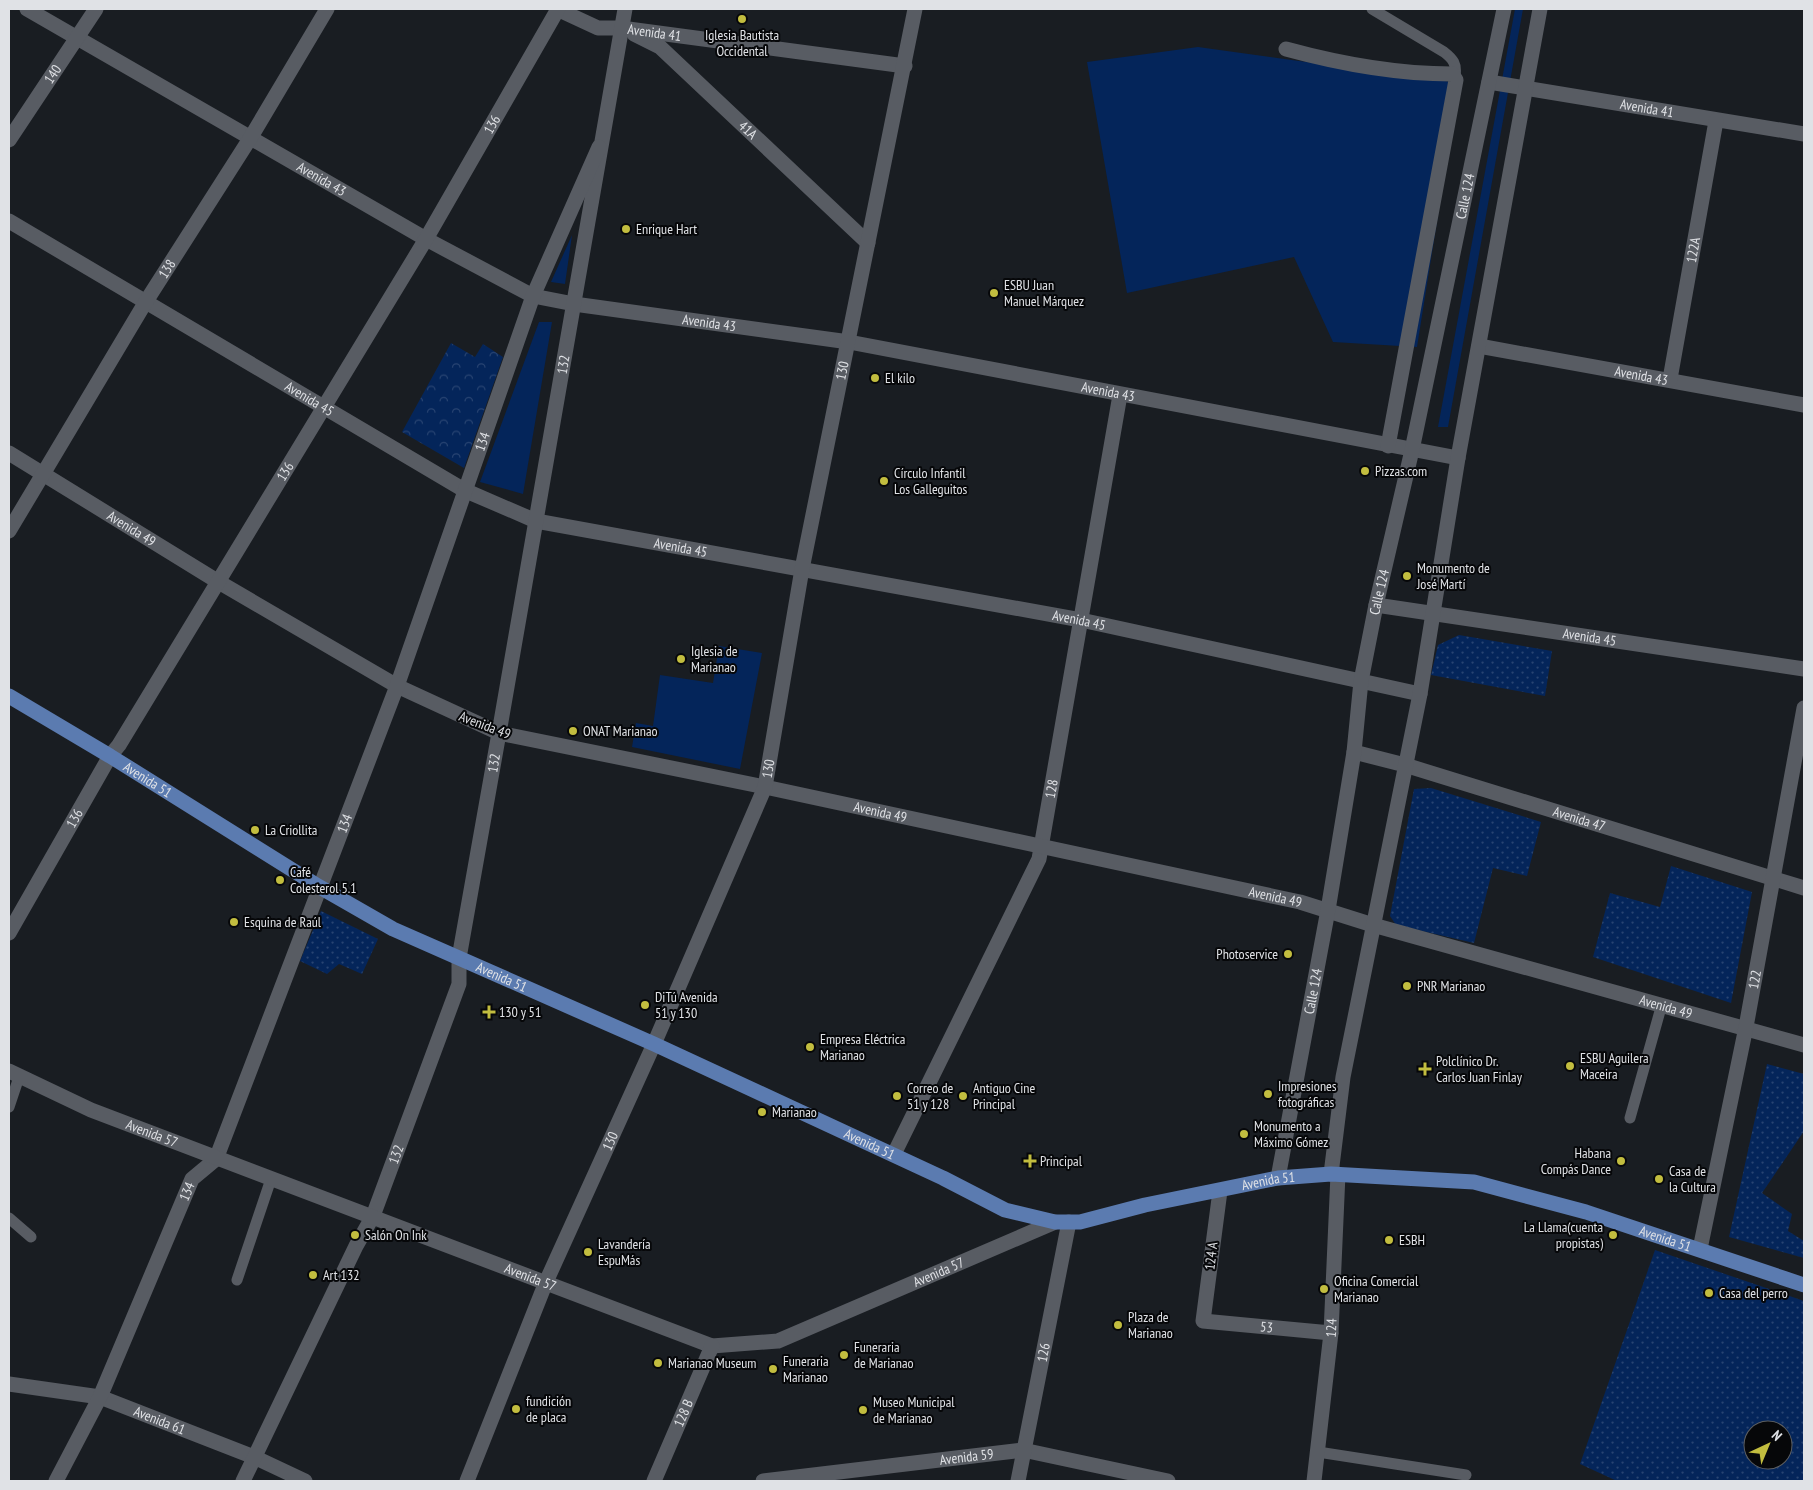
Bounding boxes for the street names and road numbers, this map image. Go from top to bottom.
street label: Avenida 41 [627,20,682,45]
street label: 140 [40,61,65,87]
street label: Avenida 41 [1619,95,1675,121]
street label: 136 [479,112,504,137]
street label: 41A [735,117,761,143]
street label: Avenida 43 [294,158,349,200]
street label: Calle 124 [1451,171,1479,221]
street label: 122A [1682,236,1704,264]
street label: 138 [154,256,179,282]
street label: Avenida 43 [681,310,737,335]
street label: 132 [553,354,574,375]
street label: 130 [831,359,853,382]
street label: Avenida 43 [1613,362,1669,389]
street label: Avenida 45 [282,377,337,420]
street label: Avenida 43 [1080,377,1136,405]
street label: 134 [471,429,494,453]
street label: 136 [272,459,298,484]
street label: Avenida 49 [104,507,159,550]
street label: Avenida 45 [653,534,709,561]
street label: Calle 124 [1365,567,1393,616]
street label: Avenida 45 [1051,606,1107,634]
street label: Avenida 45 [1562,624,1618,650]
street label: Avenida 49 [457,707,513,743]
street label: 132 [483,752,504,774]
street label: Avenida 51 [120,758,175,802]
street label: 130 [758,758,779,780]
street label: 128 [1041,778,1062,800]
street label: Avenida 49 [852,797,909,826]
street label: Avenida 47 [1551,802,1608,835]
street label: 136 [62,806,87,831]
street label: 134 [333,811,356,835]
street label: Avenida 49 [1247,882,1304,911]
street label: Avenida 51 [473,958,530,996]
street label: Calle 124 [1300,966,1326,1016]
street label: 122 [1744,969,1765,990]
street label: Avenida 49 [1637,991,1694,1022]
street label: Avenida 57 [124,1115,180,1151]
street label: Avenida 51 [841,1124,898,1163]
street label: 130 [598,1129,622,1153]
street label: 132 [384,1142,408,1166]
street label: Avenida 51 [1240,1168,1296,1194]
street label: 134 [175,1179,199,1204]
street label: Avenida 51 [1637,1221,1694,1256]
street label: 124 A [1200,1241,1222,1271]
street label: Avenida 57 [910,1253,967,1291]
street label: Avenida 57 [502,1259,559,1295]
street label: 53 [1259,1317,1274,1337]
street label: 124 [1322,1317,1341,1338]
street label: 126 [1033,1341,1054,1363]
street label: 128 B [669,1396,697,1430]
street label: Avenida 61 [131,1402,188,1438]
street label: Avenida 59 [939,1445,994,1469]

